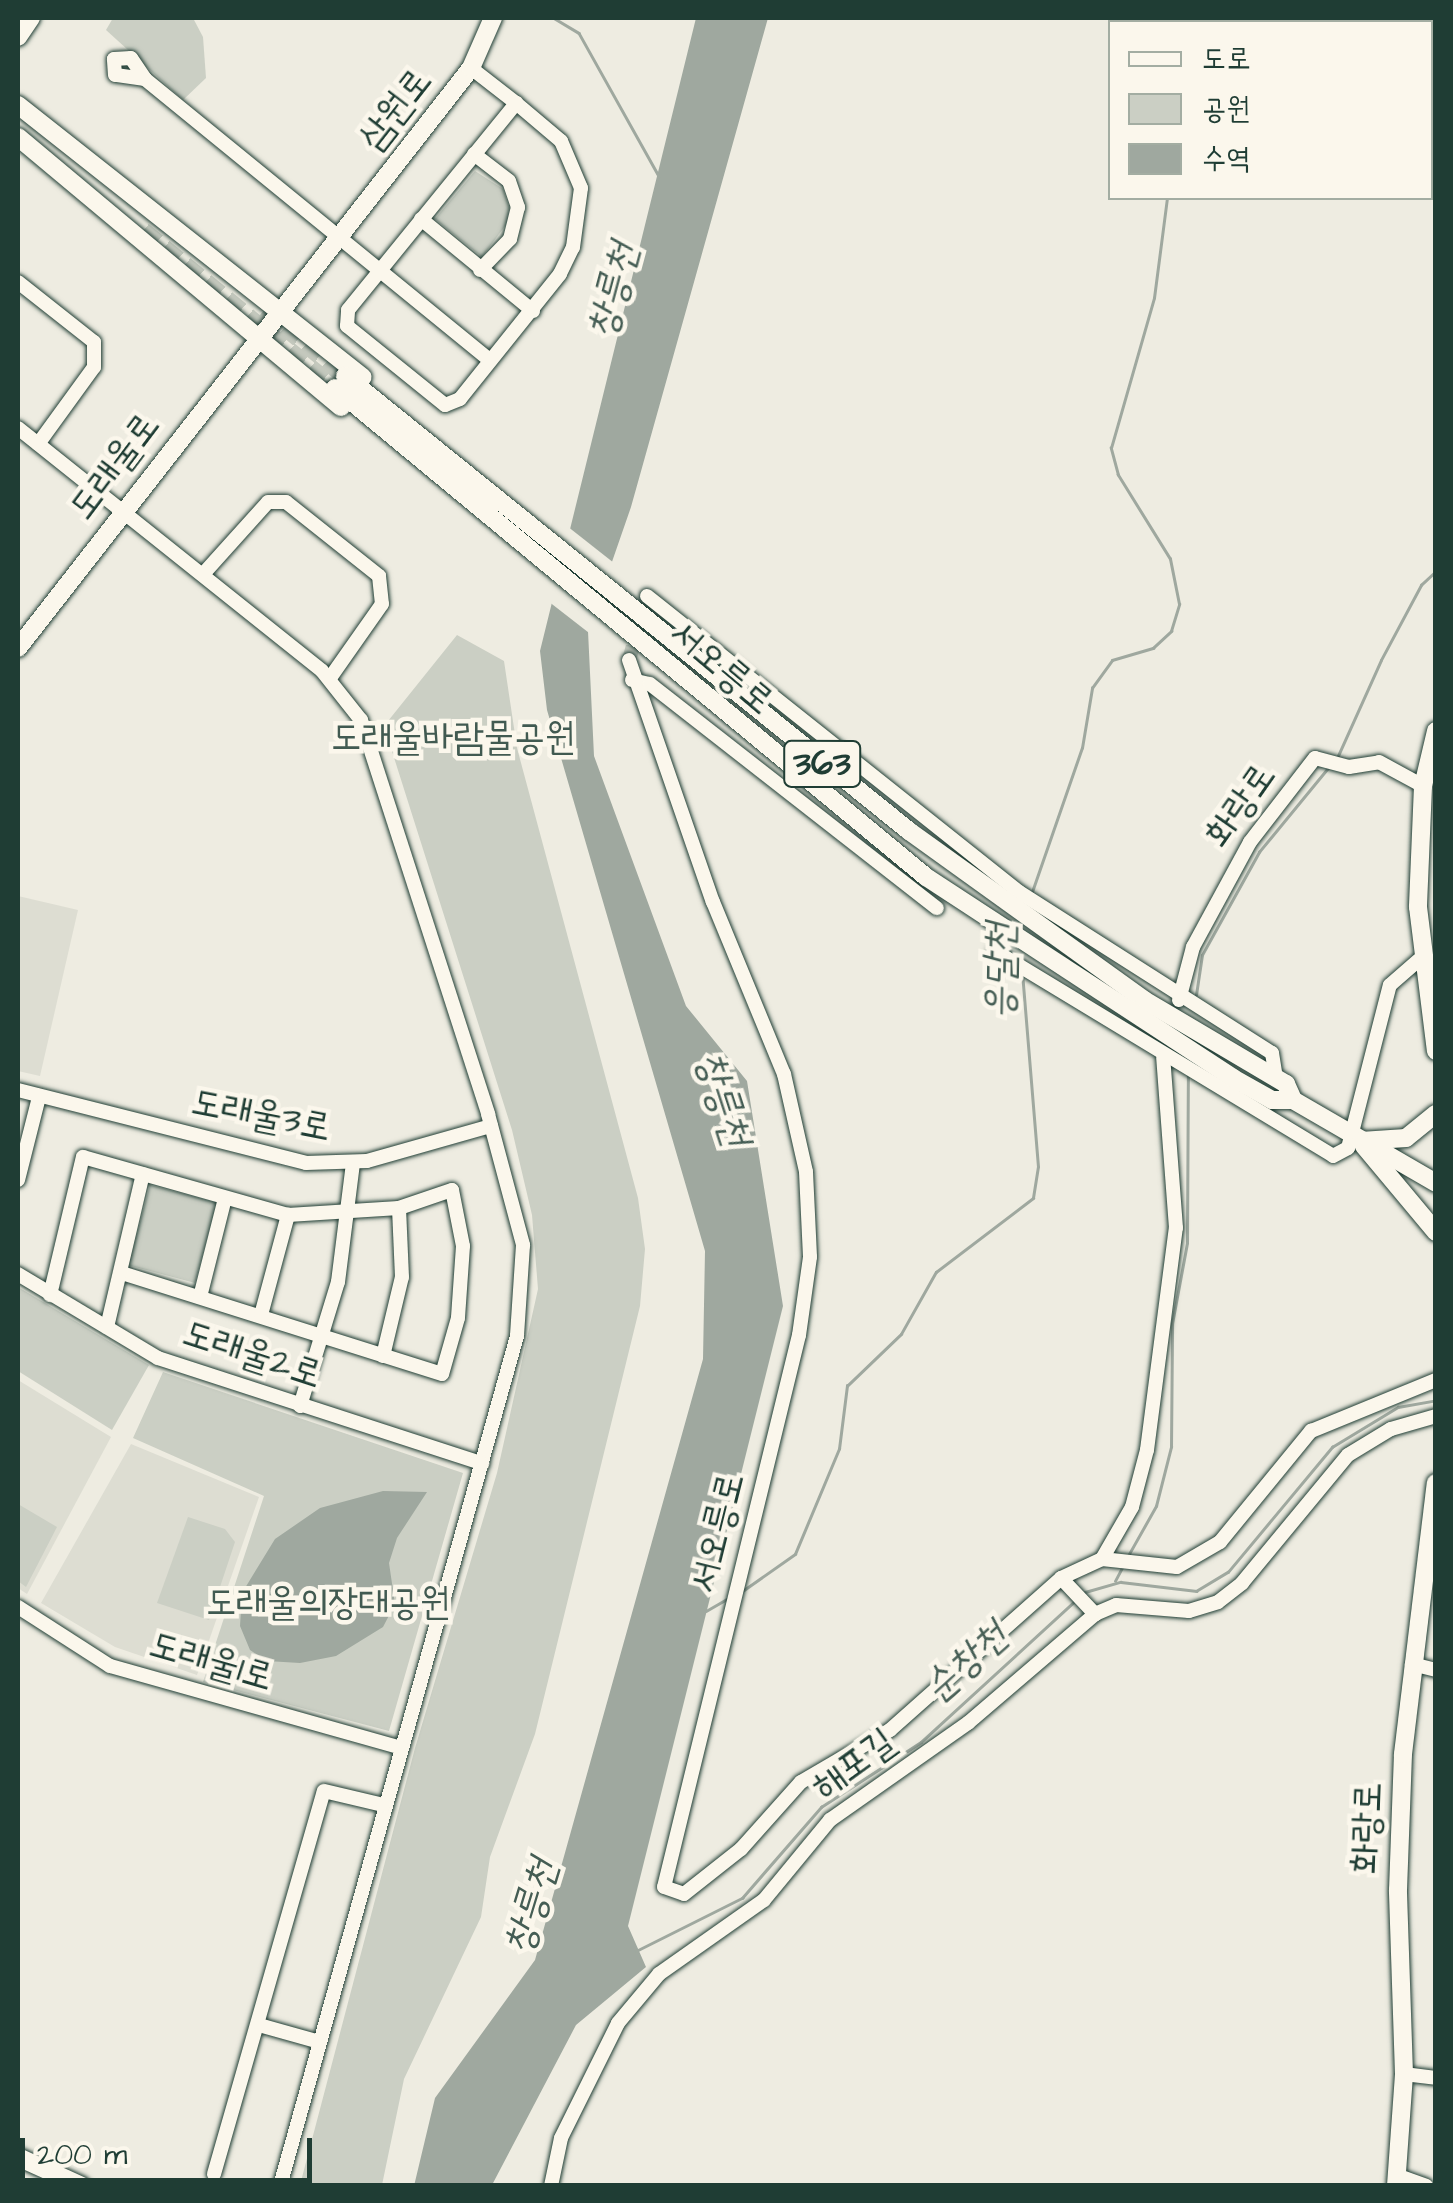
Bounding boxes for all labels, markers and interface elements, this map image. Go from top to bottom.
legend [1108,20,1433,200]
text: 도로 [1202,38,1250,80]
street label: 삼원로 [350,60,442,160]
text: 공원 [1202,88,1250,130]
text: 수역 [1202,138,1250,180]
water label: 창릉천 [578,238,650,344]
street label: 도래울로 [60,404,170,530]
street label: 서오릉로 [659,611,783,725]
park label: 도래울바람물공원 [331,716,575,762]
road number: 363 [782,734,862,794]
street label: 화랑로 [1196,755,1286,857]
water label: 응달천 [976,922,1026,1020]
water label: 창릉천 [684,1046,760,1152]
street label: 도래울3로 [187,1080,335,1152]
street label: 도래울2로 [176,1311,328,1399]
street label: 서오릉로 [681,1468,755,1598]
park label: 도래울의장대공원 [206,1581,450,1627]
water label: 순창천 [914,1613,1018,1713]
street label: 도래울1로 [144,1623,278,1701]
street label: 해포길 [803,1720,905,1810]
street label: 화랑로 [1344,1781,1392,1875]
water label: 창릉천 [495,1854,569,1960]
scale bar [25,2118,318,2180]
text: 200 m [37,2134,127,2176]

